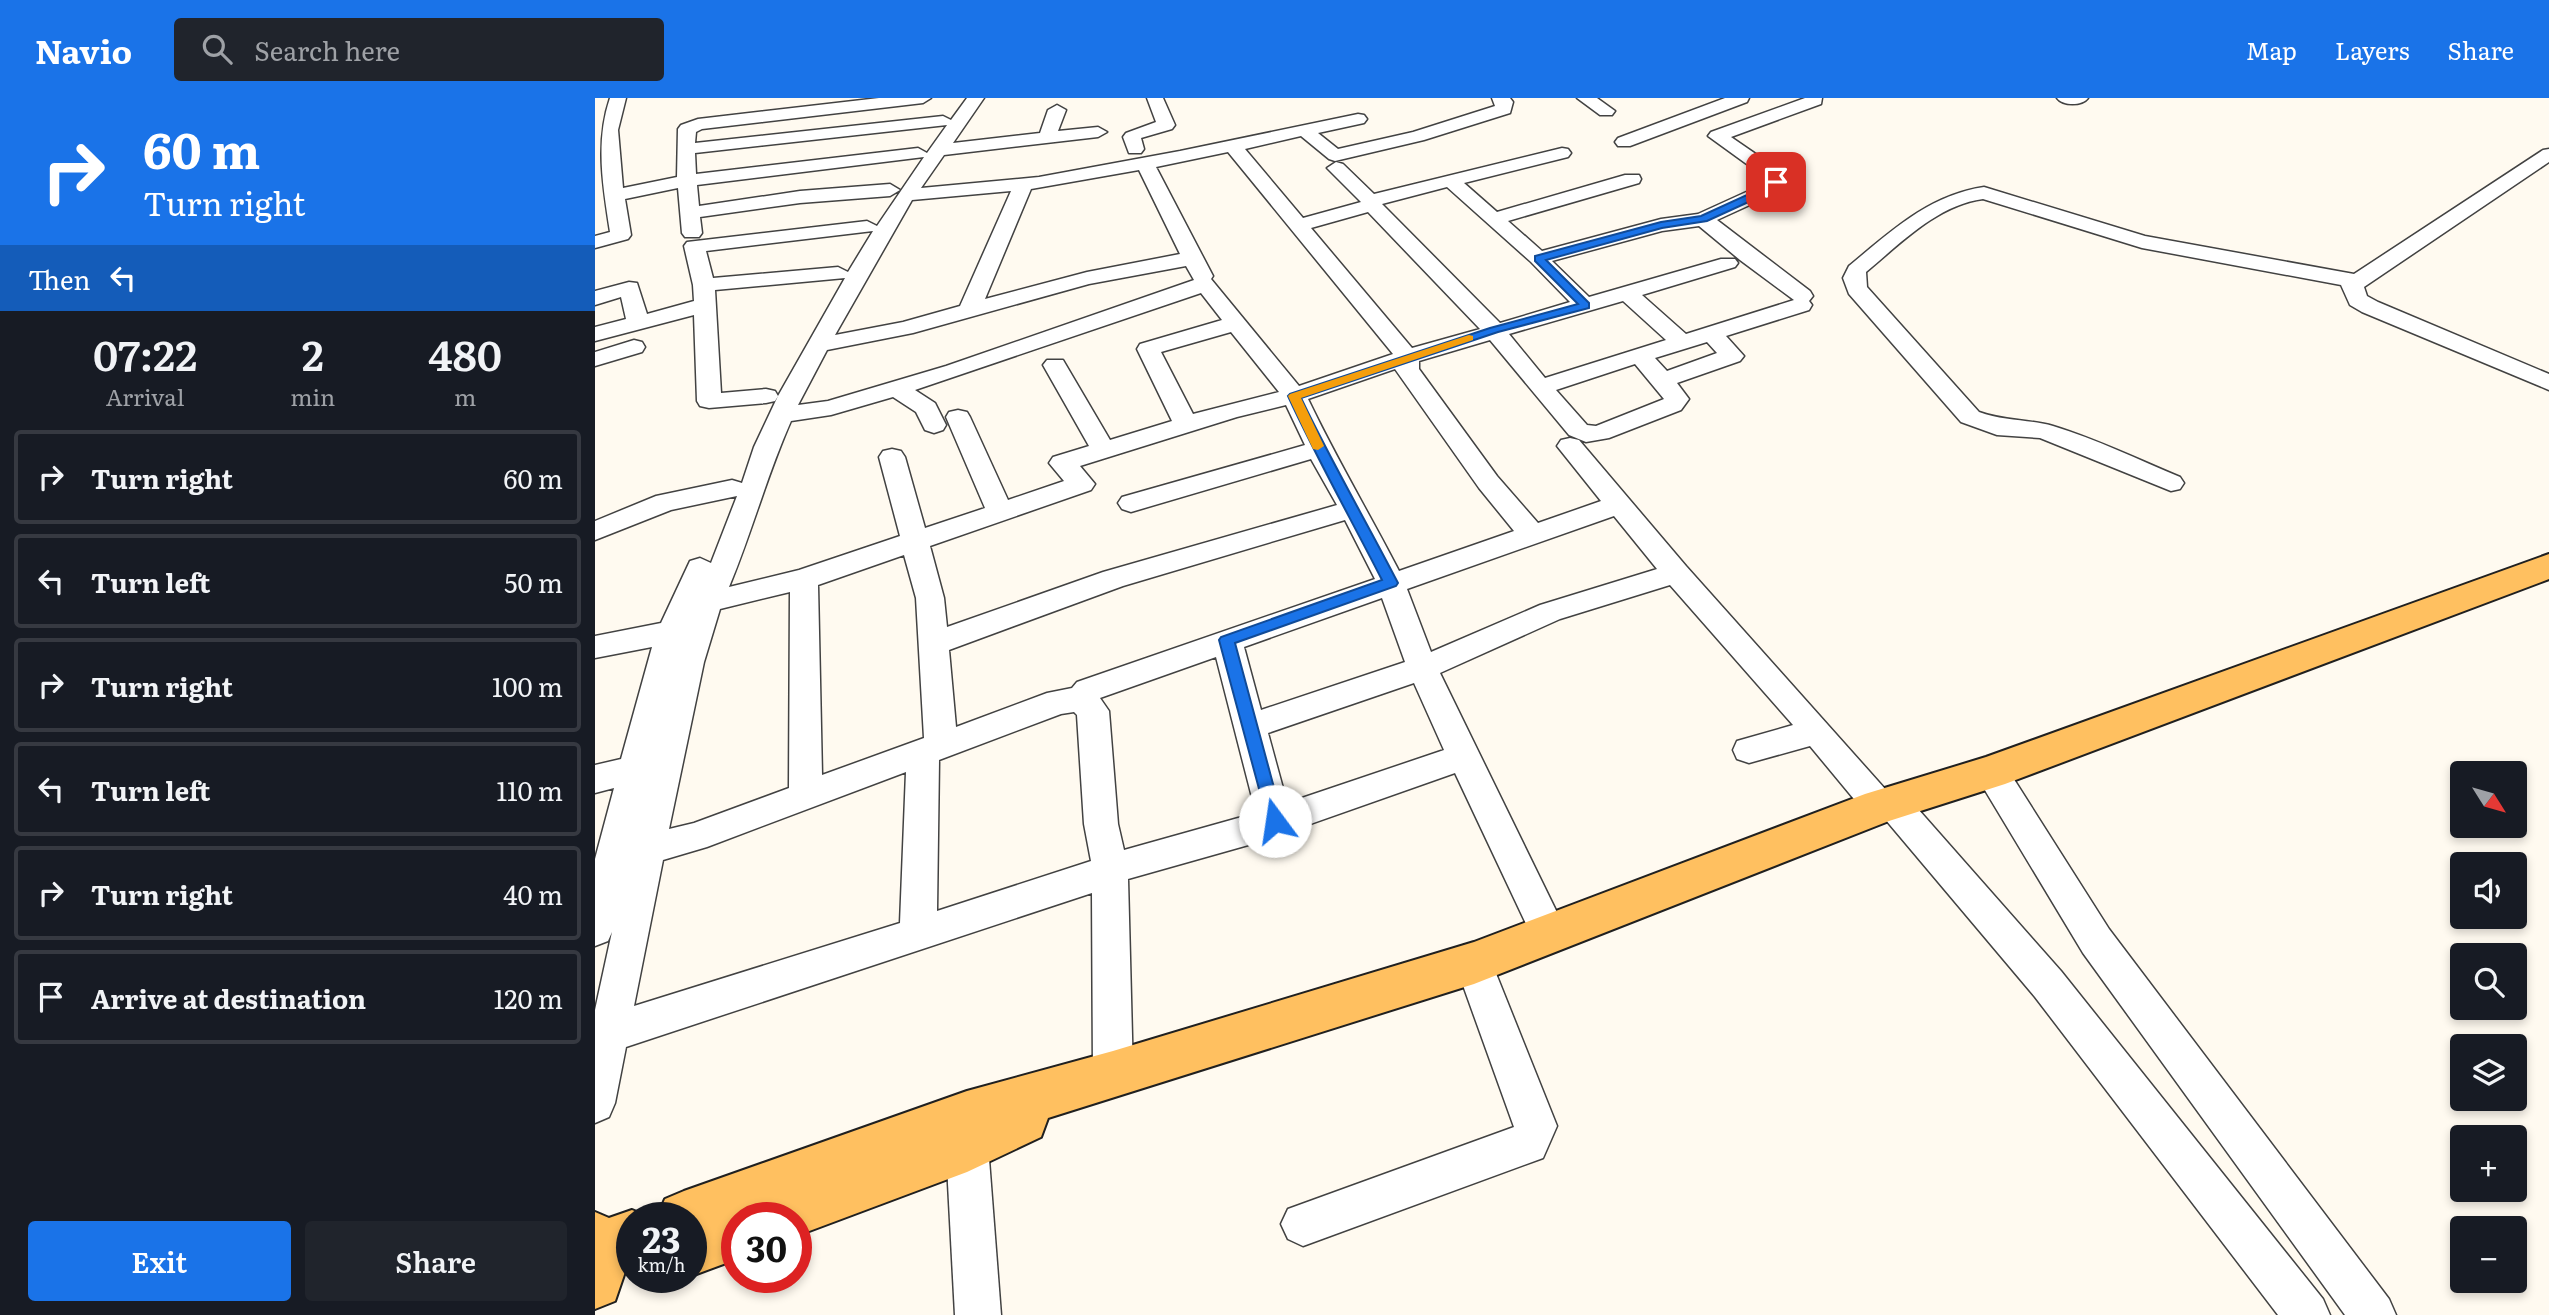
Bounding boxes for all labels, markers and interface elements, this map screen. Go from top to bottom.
search box [174,18,664,81]
text: Navio [35,25,132,74]
icon: search [198,30,236,68]
text: Search here [254,30,400,69]
text: Map [2246,32,2297,67]
text: Layers [2335,32,2409,67]
text: Share [2447,32,2514,67]
text: 60 m [143,111,260,184]
icon: right [28,126,119,217]
pin [1746,152,1806,212]
icon: arrive [1757,163,1795,201]
text: Turn right [143,178,305,226]
text: Then [28,259,90,298]
icon: left [104,259,142,297]
text: 07:22 [93,322,197,384]
text: 2 [302,322,324,384]
text: 480 [428,322,502,384]
text: Arrival [106,379,184,413]
text: min [290,379,335,413]
text: m [454,379,476,413]
icon: right [32,458,70,496]
text: Turn right [91,458,233,497]
text: 60 m [504,458,563,497]
icon: left [32,562,70,600]
text: Turn left [91,562,210,601]
text: 50 m [504,562,563,601]
icon: right [32,666,70,704]
text: Turn right [91,666,233,705]
text: 100 m [492,666,563,705]
north arrow [2450,761,2527,838]
map controls [2450,761,2527,1293]
icon: left [32,770,70,808]
text: Turn left [91,770,210,809]
text: 110 m [496,770,563,809]
position arrow [1238,784,1312,858]
button: sound [2450,852,2527,929]
icon: right [32,874,70,912]
text: Turn right [91,874,233,913]
text: 40 m [503,874,563,913]
button: search [2450,943,2527,1020]
icon: arrive [32,978,70,1016]
text: Arrive at destination [91,978,366,1017]
text: 120 m [494,978,563,1017]
button: layers [2450,1034,2527,1111]
button: + [2450,1125,2527,1202]
speed limit sign: 30 [721,1202,812,1293]
text: 23 [642,1212,681,1264]
button: − [2450,1216,2527,1293]
button: Exit [28,1221,291,1301]
button: Share [305,1221,567,1301]
text: km/h [638,1251,685,1278]

